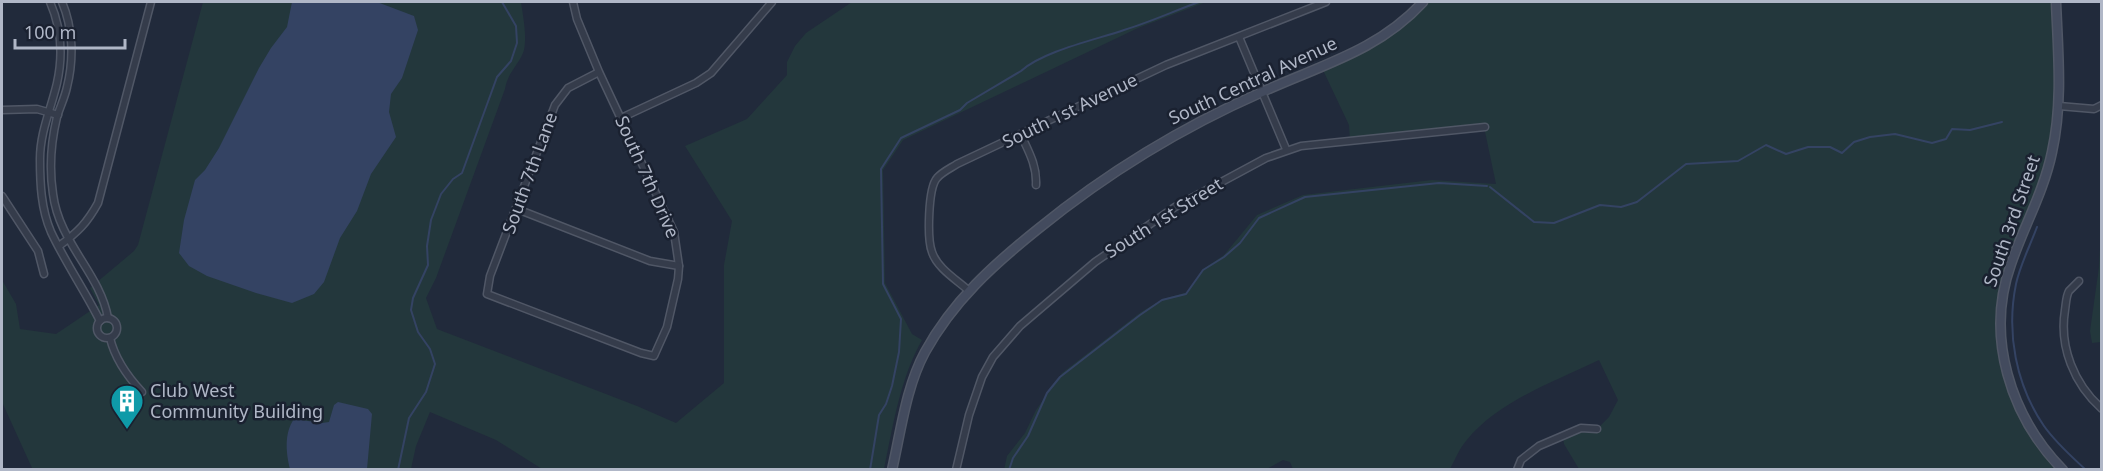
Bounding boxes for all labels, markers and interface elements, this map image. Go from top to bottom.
scale bar [15,12,124,50]
text: 100 m [24,20,76,44]
street label: South Central Avenue [1165,31,1341,130]
street label: South 1st Avenue [998,67,1141,153]
street label: South 7th Lane [496,109,562,237]
street label: South 7th Drive [610,112,686,241]
street label: South 3rd Street [1977,151,2045,290]
street label: South 1st Street [1100,171,1227,263]
place label: Club West Community Building [150,378,323,423]
building icon: Club West Community Building [109,383,145,430]

